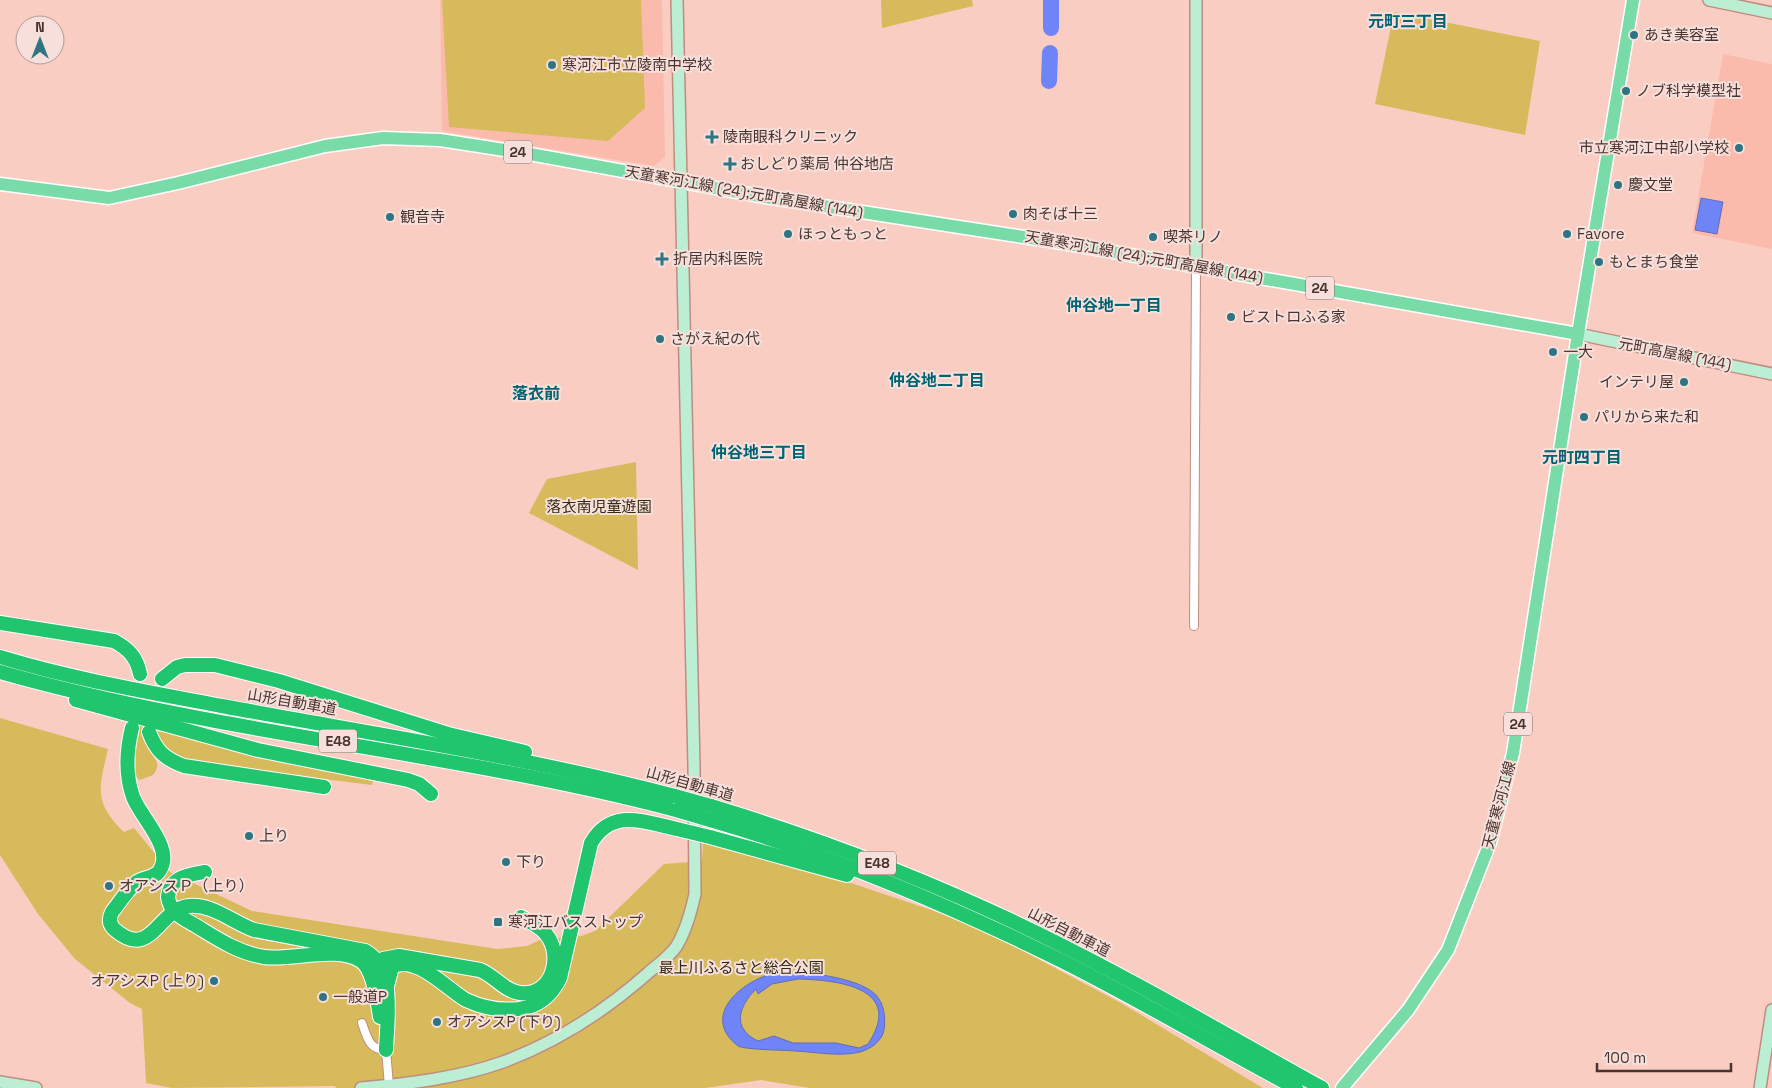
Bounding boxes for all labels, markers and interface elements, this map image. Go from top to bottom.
district label: 元町三丁目 [1368,11,1448,32]
north arrow [15,15,65,65]
text: N [35,18,45,36]
place label: あき美容室 [1644,25,1719,44]
marker: あき美容室 [1628,29,1640,41]
place label: 寒河江市立陵南中学校 [562,55,712,74]
marker: 寒河江市立陵南中学校 [546,59,558,71]
place label: ノブ科学模型社 [1636,81,1741,100]
marker: ノブ科学模型社 [1620,85,1632,97]
place label: 陵南眼科クリニック [723,127,858,146]
marker: 陵南眼科クリニック [705,130,719,144]
place label: 市立寒河江中部小学校 [1579,138,1729,157]
road number: 24 [504,140,532,163]
marker: 市立寒河江中部小学校 [1733,142,1745,154]
place label: おしどり薬局 仲谷地店 [740,154,894,173]
marker: おしどり薬局 仲谷地店 [724,158,736,170]
street label: 天童寒河江線 (24);元町高屋線 (144) [623,161,865,223]
place label: 慶文堂 [1628,175,1673,194]
marker: 慶文堂 [1612,179,1624,191]
place label: 肉そば十三 [1023,204,1098,223]
place label: 観音寺 [400,207,445,226]
marker: 肉そば十三 [1007,208,1019,220]
marker: 観音寺 [384,211,396,223]
place label: ほっともっと [798,224,888,243]
place label: Favore [1577,224,1625,243]
street label: 天童寒河江線 (24);元町高屋線 (144) [1023,226,1265,288]
place label: 喫茶リノ [1163,227,1223,246]
marker: ほっともっと [782,228,794,240]
marker: Favore [1561,228,1573,240]
marker: 喫茶リノ [1147,231,1159,243]
place label: 折居内科医院 [673,249,763,268]
marker: 折居内科医院 [655,252,669,266]
place label: もとまち食堂 [1609,252,1699,271]
marker: もとまち食堂 [1593,256,1605,268]
road number: 24 [1306,276,1334,300]
district label: 仲谷地一丁目 [1066,295,1162,316]
place label: ビストロふる家 [1241,307,1346,326]
marker: ビストロふる家 [1225,311,1237,323]
place label: さがえ紀の代 [670,329,760,348]
marker: さがえ紀の代 [654,333,666,345]
street label: 元町高屋線 (144) [1617,333,1733,375]
place label: 一大 [1563,342,1593,361]
marker: 一大 [1547,346,1559,358]
district label: 仲谷地二丁目 [889,370,985,391]
place label: インテリ屋 [1599,372,1674,391]
marker: インテリ屋 [1678,376,1690,388]
district label: 落衣前 [512,383,560,404]
place label: パリから来た和 [1594,407,1699,426]
marker: パリから来た和 [1578,411,1590,423]
district label: 仲谷地三丁目 [711,442,807,463]
district label: 元町四丁目 [1542,447,1622,468]
park label: 落衣南児童遊園 [546,497,652,516]
street label: 山形自動車道 [246,684,338,719]
road number: 24 [1504,712,1532,736]
road number: E48 [319,729,357,752]
street label: 天童寒河江線 [1478,759,1519,851]
street label: 山形自動車道 [644,762,736,805]
place label: 上り [259,826,289,845]
marker: 上り [243,830,255,842]
road number: E48 [858,851,896,874]
place label: 下り [516,852,546,871]
marker: 下り [500,856,512,868]
place label: オアシスＰ（上り） [119,876,253,895]
marker: オアシスＰ（上り） [103,880,115,892]
street label: 山形自動車道 [1025,903,1114,960]
place label: 寒河江バスストップ [508,912,643,931]
marker: 寒河江バスストップ [492,916,504,928]
park label: 最上川ふるさと総合公園 [658,958,824,977]
place label: オアシスP (上り) [90,971,204,991]
marker: オアシスP (上り) [208,975,220,987]
place label: 一般道P [333,987,387,1006]
marker: 一般道P [317,991,329,1003]
place label: オアシスP (下り) [447,1012,561,1032]
marker: オアシスP (下り) [431,1016,443,1028]
scale bar [1597,1040,1731,1072]
text: 100 m [1604,1048,1646,1067]

